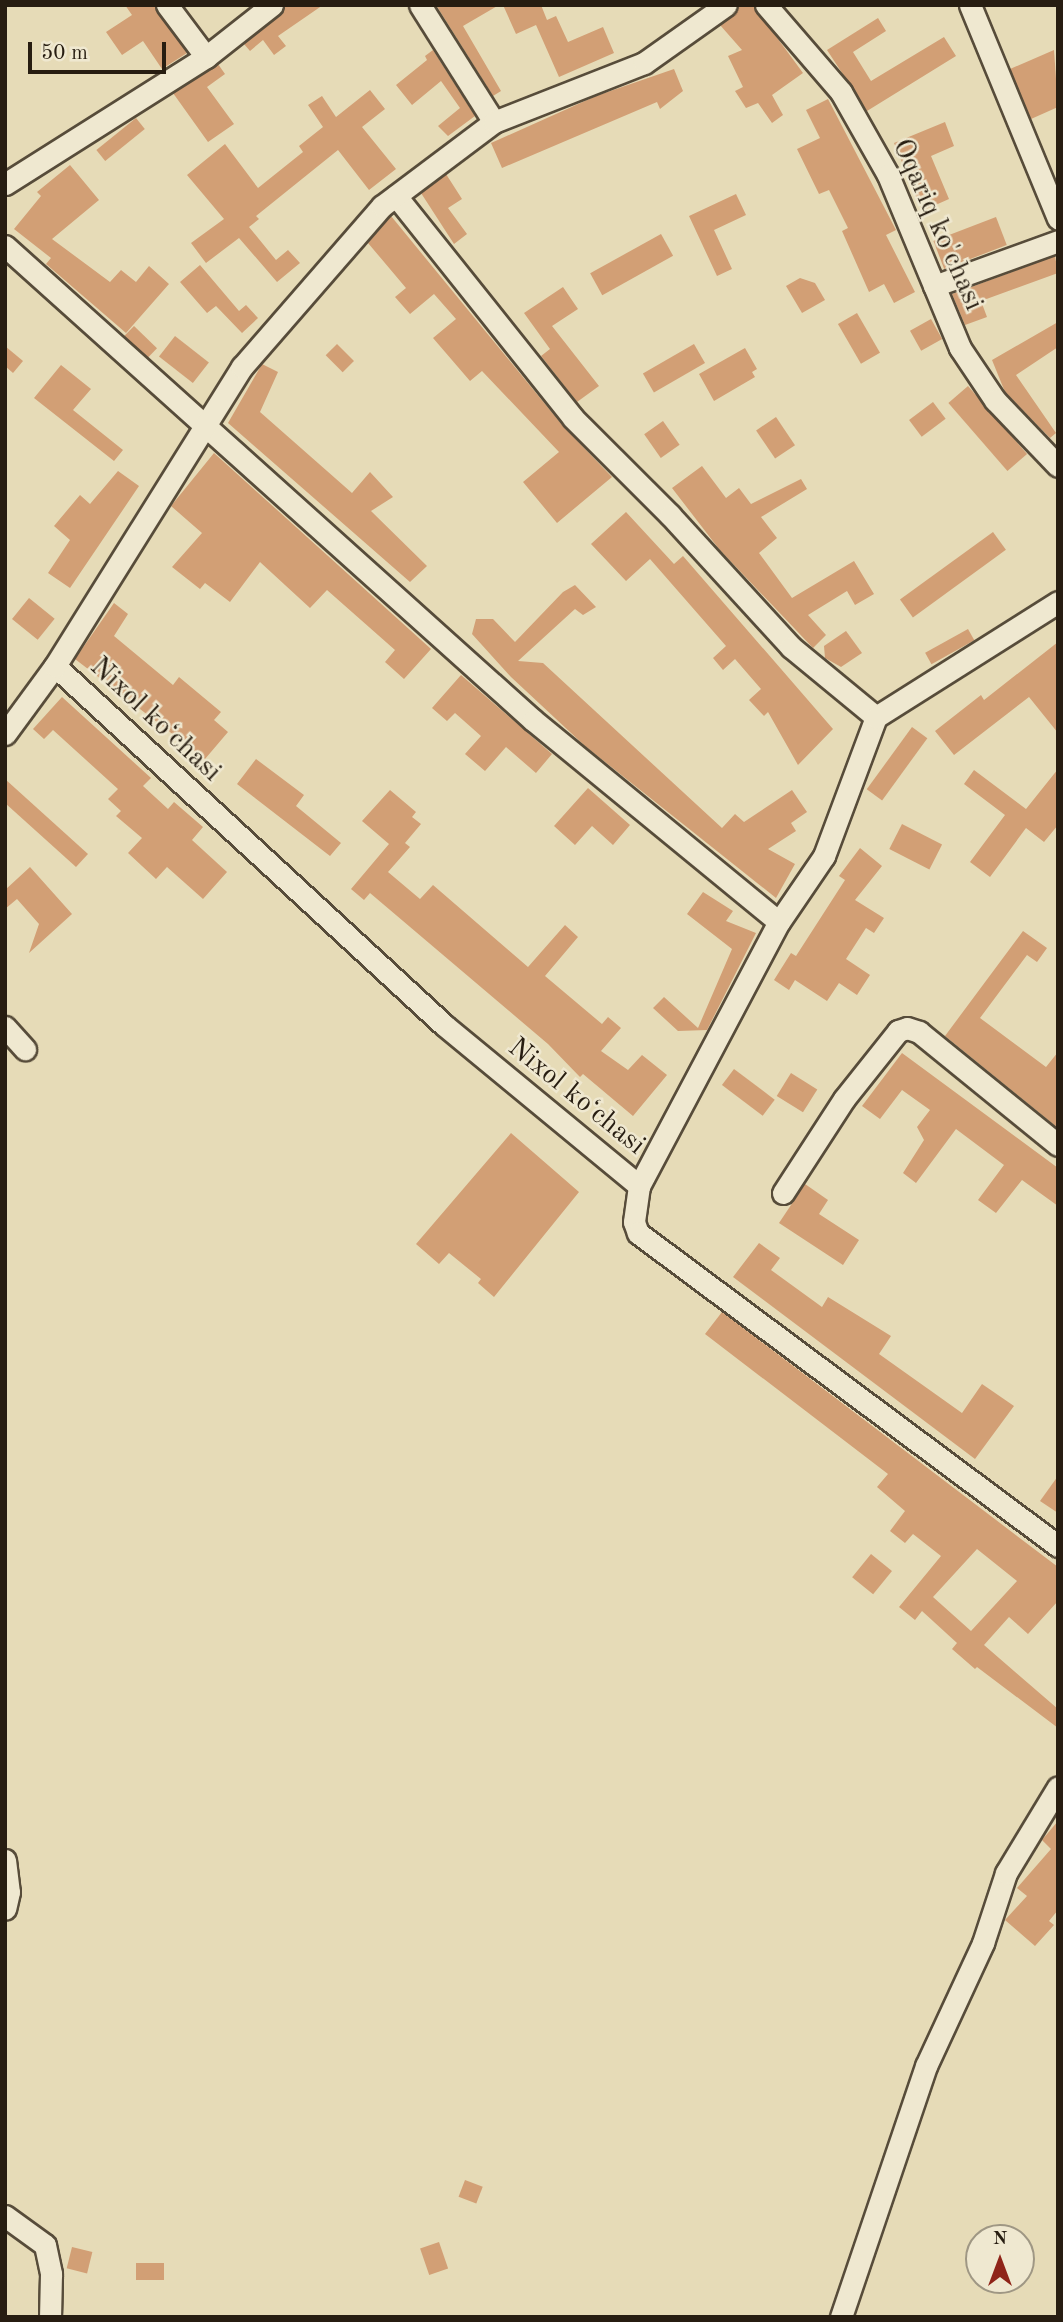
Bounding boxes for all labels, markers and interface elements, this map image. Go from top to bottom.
scale bar [32,28,170,72]
text: 50 m [41,43,88,64]
street label: Oqariq ko'chasi [884,134,990,316]
street label: Nixol koʻchasi [82,651,228,789]
street label: Nixol koʻchasi [500,1031,652,1163]
north arrow [965,2224,1035,2294]
text: N [993,2230,1007,2249]

